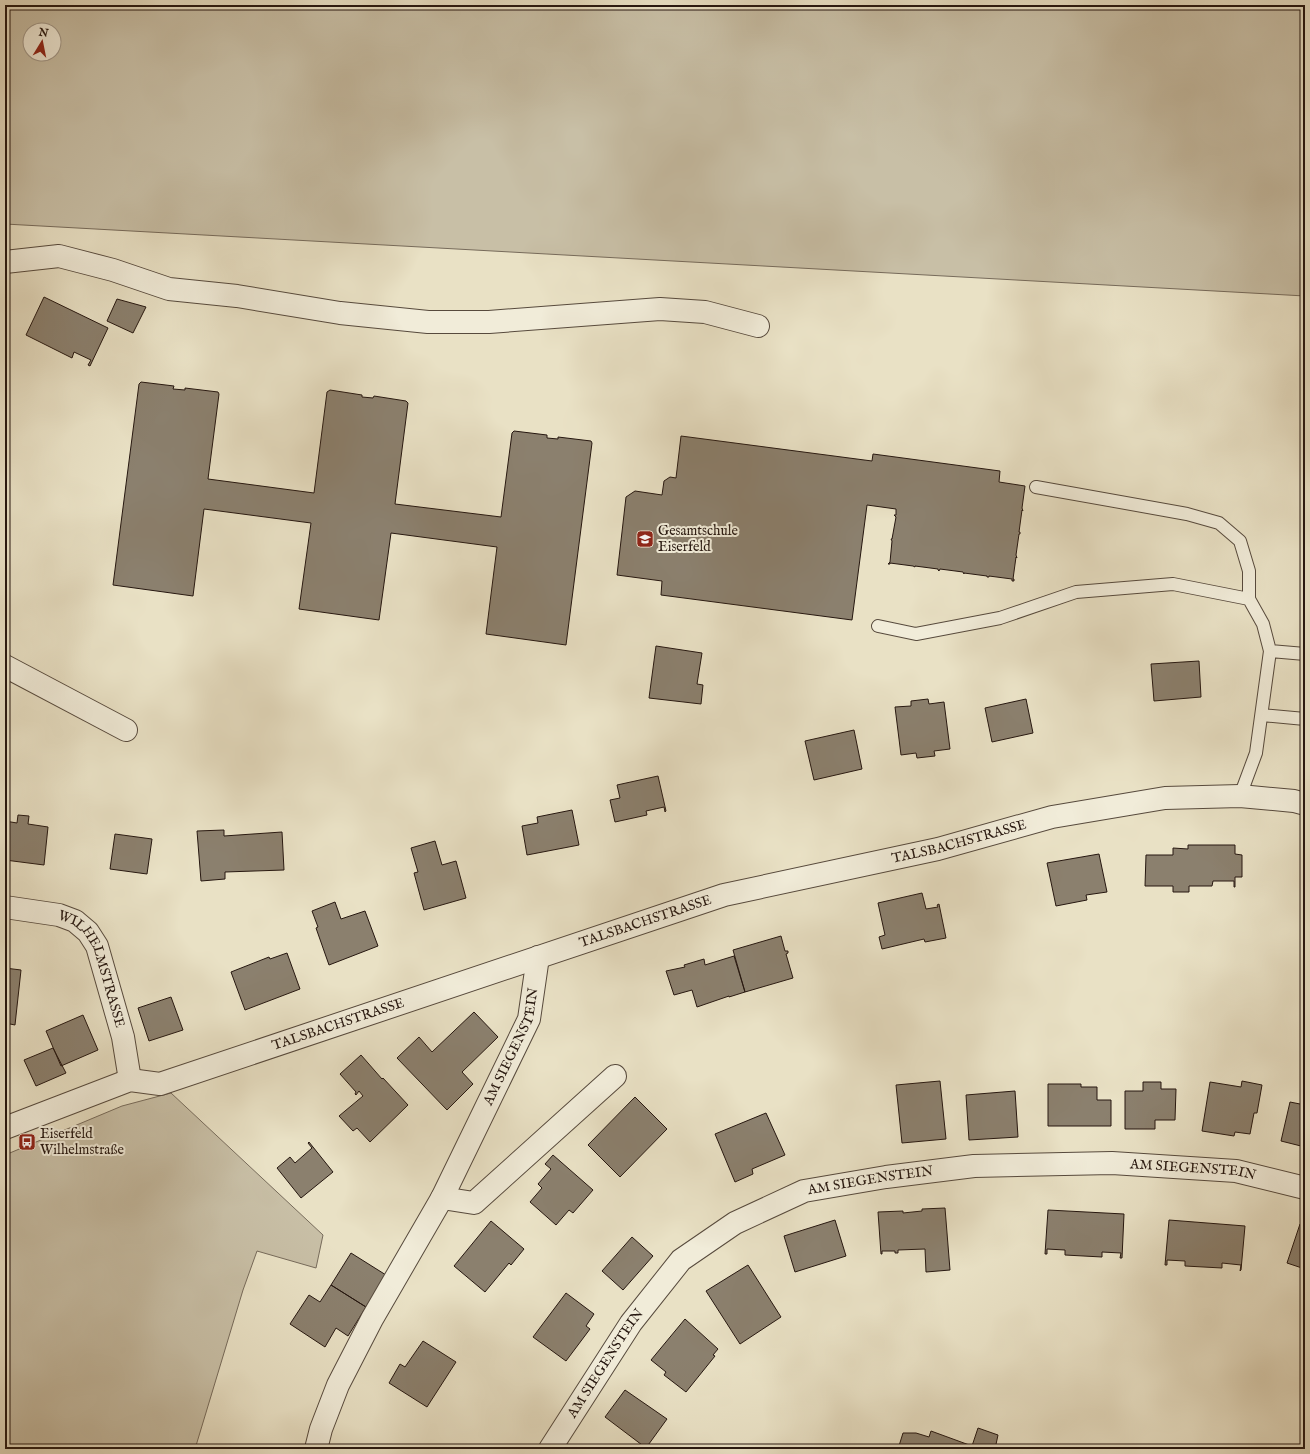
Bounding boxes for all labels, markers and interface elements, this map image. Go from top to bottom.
north arrow [22,22,62,62]
text: N [37,25,50,41]
place label: Gesamtschule Eiserfeld [658,522,738,556]
school or university icon: Gesamtschule Eiserfeld [635,529,655,549]
street label: TALSBACHSTRASSE [890,816,1029,868]
street label: TALSBACHSTRASSE [577,891,714,952]
street label: WILHELMSTRASSE [55,906,129,1030]
street label: AM SIEGENSTEIN [479,987,542,1109]
street label: TALSBACHSTRASSE [270,994,407,1055]
place label: Eiserfeld Wilhelmstraße [40,1125,125,1159]
bus stop icon: Eiserfeld Wilhelmstraße [17,1132,37,1152]
street label: AM SIEGENSTEIN [1128,1155,1258,1185]
street label: AM SIEGENSTEIN [805,1162,934,1199]
street label: AM SIEGENSTEIN [563,1305,648,1422]

